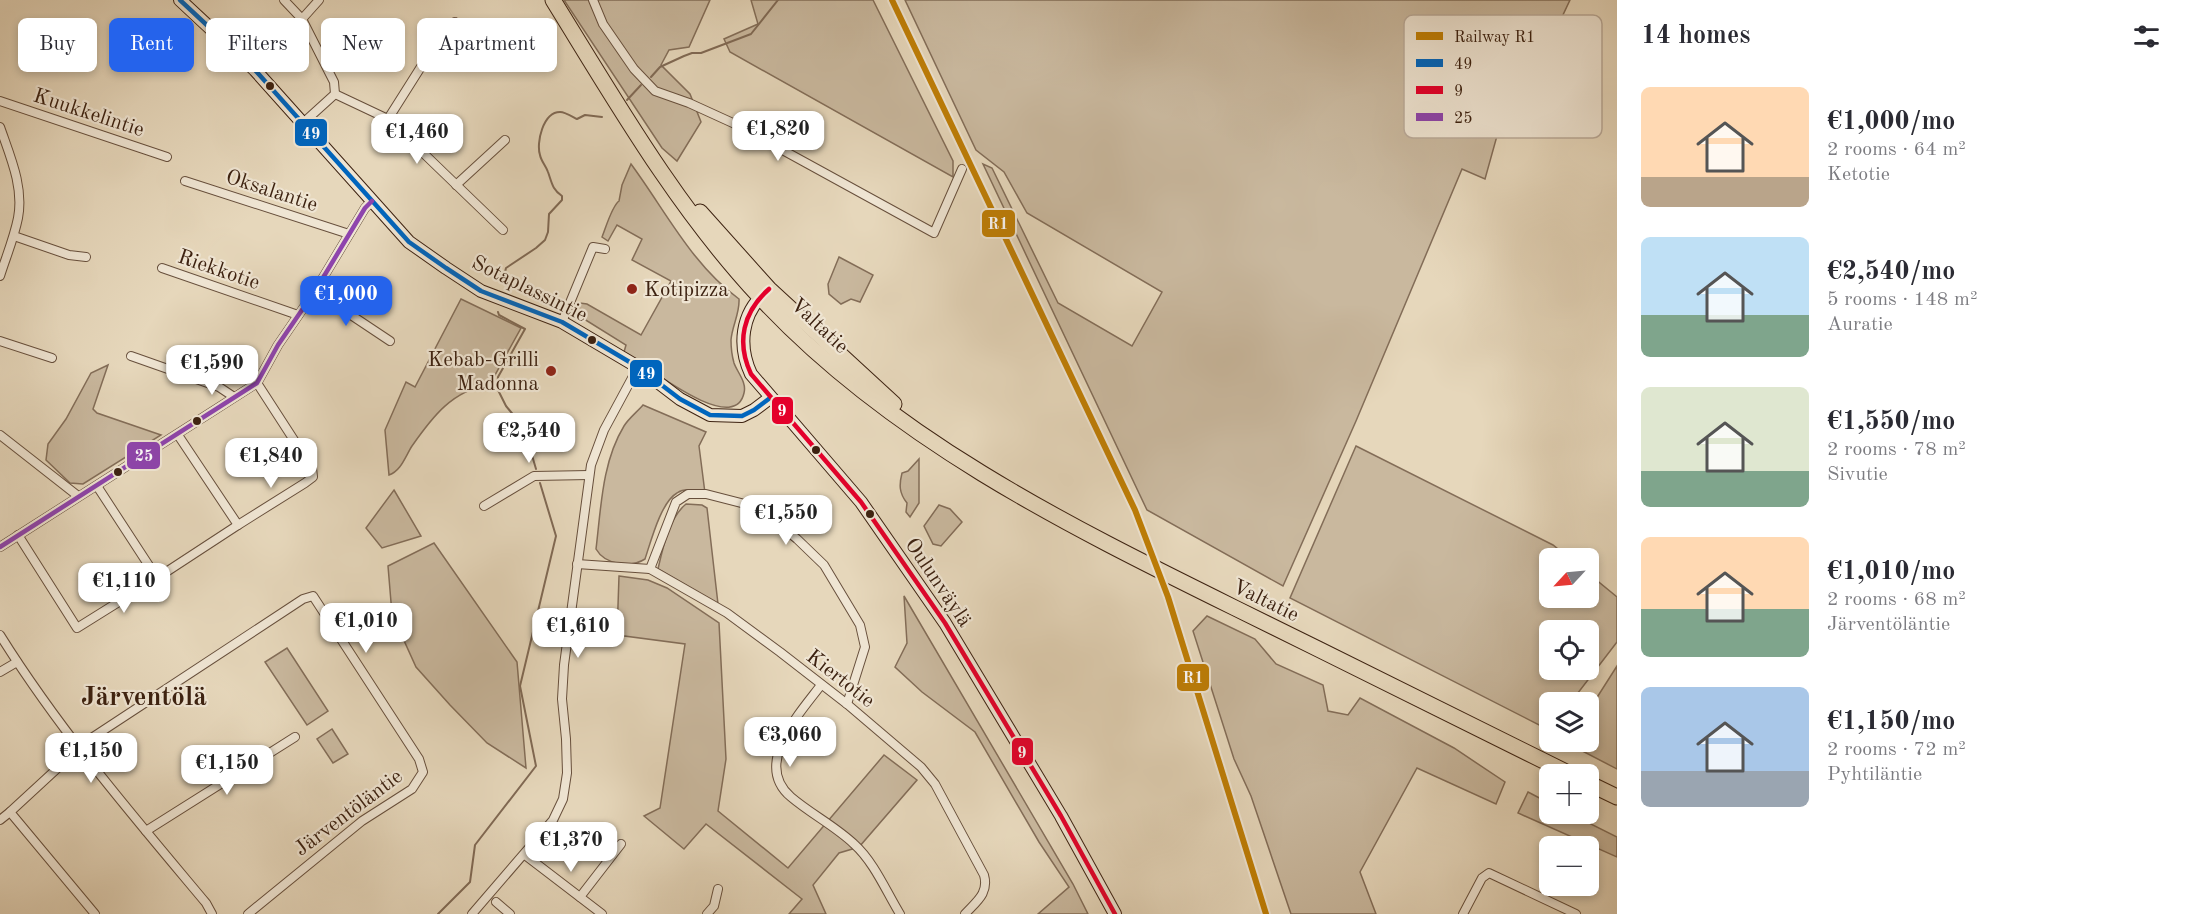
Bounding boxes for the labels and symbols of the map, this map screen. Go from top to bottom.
legend [1404,15,1602,138]
text: Railway R1 [1454,30,1535,46]
text: 49 [1454,57,1473,73]
unlabelled marker [264,80,276,92]
text: 9 [1454,84,1463,100]
street label: Kuukkelintie [31,86,147,141]
pin: €1,820 [729,111,827,162]
text: 25 [1454,111,1473,127]
pin: €1,460 [368,114,466,165]
line badge: 49 [294,118,328,147]
text: 49 [302,127,320,143]
street label: Oksalantie [223,167,320,216]
line badge: R1 [981,209,1016,238]
text: R1 [988,217,1008,233]
street label: Riekkotie [175,247,262,294]
street label: Sotaplassintie [468,252,591,326]
pin: €1,000 [297,276,395,327]
place label: Kotipizza [644,280,729,301]
marker: Kotipizza [625,282,639,296]
street label: Valtatie [786,294,852,358]
unlabelled marker [586,334,598,346]
pin: €1,590 [163,345,261,396]
place label: Kebab-Grilli Madonna [427,350,539,395]
line badge: 49 [629,359,663,388]
marker: Kebab-Grilli Madonna [544,364,558,378]
text: 49 [637,367,655,383]
line badge: 9 [771,396,794,425]
text: 9 [777,404,787,420]
pin: €2,540 [480,413,578,464]
unlabelled marker [191,415,203,427]
pin: €1,840 [222,438,320,489]
line badge: 25 [126,441,161,470]
unlabelled marker [810,444,822,456]
text: 25 [135,449,153,465]
unlabelled marker [112,466,124,478]
pin: €1,550 [737,495,835,546]
unlabelled marker [864,508,876,520]
street label: Oulunväylä [900,534,975,631]
north arrow [1539,548,1599,608]
pin: €1,110 [75,563,173,614]
street label: Valtatie [1229,576,1302,626]
pin: €1,010 [317,603,415,654]
pin: €1,610 [529,608,627,659]
street label: Kiertotie [802,646,878,712]
line badge: R1 [1176,663,1210,692]
text: R1 [1183,671,1203,687]
district label: Järventölä [81,684,207,711]
pin: €3,060 [741,717,839,768]
pin: €1,150 [42,733,140,784]
line badge: 9 [1011,737,1034,766]
pin: €1,150 [178,745,276,796]
text: 9 [1017,746,1027,762]
street label: Järventöläntie [291,766,407,860]
pin: €1,370 [522,822,620,873]

